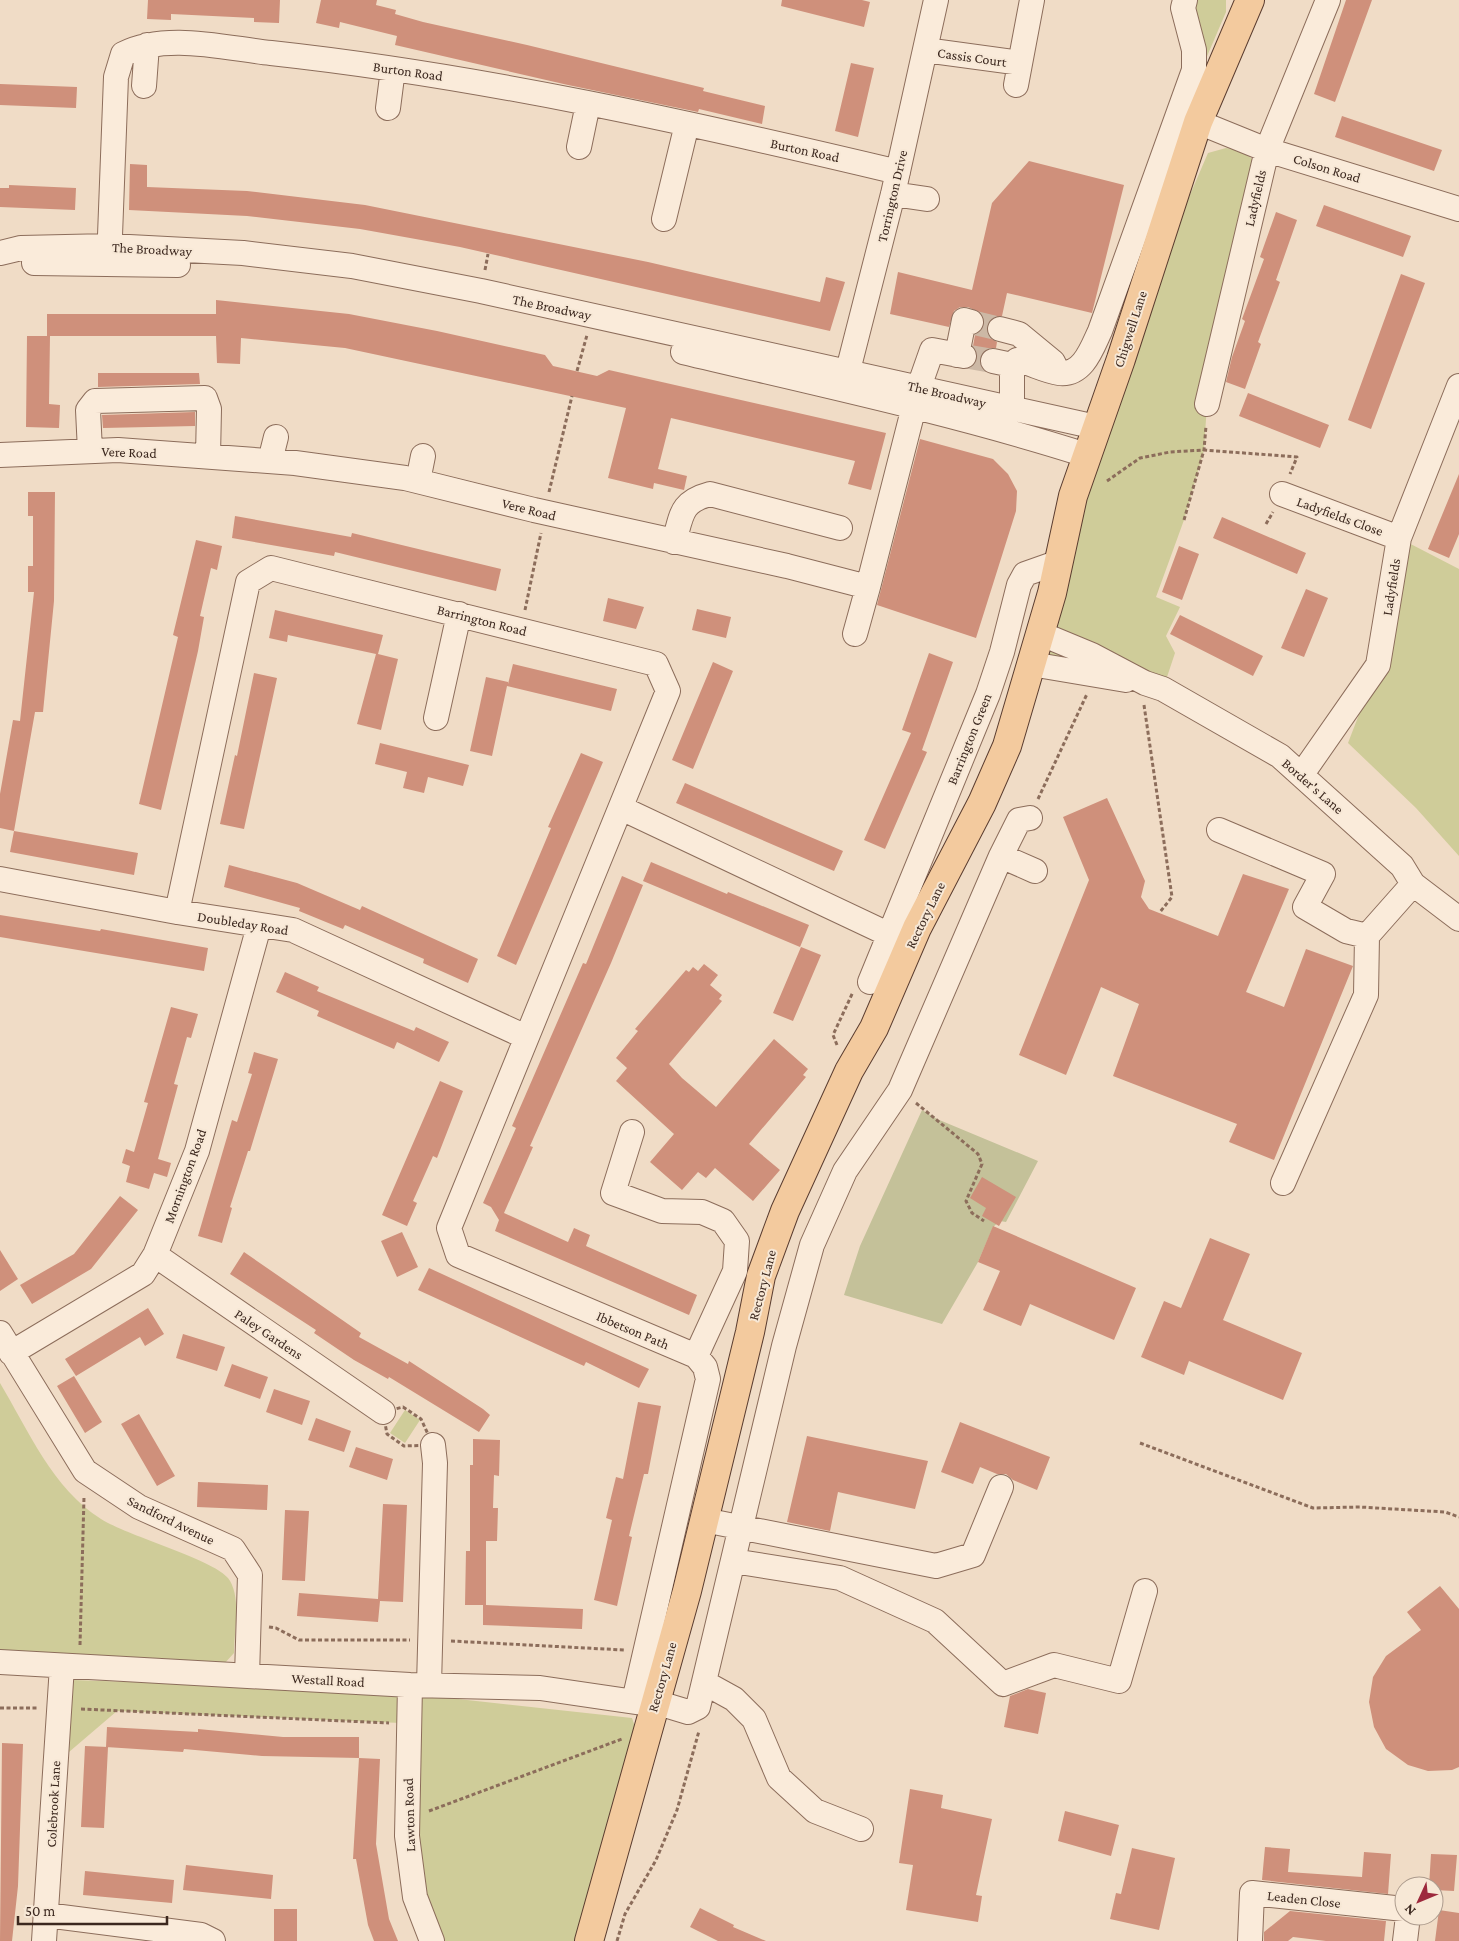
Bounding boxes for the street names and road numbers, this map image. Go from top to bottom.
street label: Cassis Court [936,44,1008,70]
street label: Burton Road [372,58,444,84]
street label: Burton Road [769,135,842,165]
street label: Torrington Drive [874,148,910,244]
street label: Colson Road [1291,150,1363,186]
street label: Ladyfields [1241,168,1269,228]
street label: The Broadway [112,239,193,259]
street label: Chigwell Lane [1110,289,1150,369]
street label: The Broadway [511,291,593,323]
street label: The Broadway [906,377,988,411]
street label: Vere Road [101,443,158,461]
street label: Ladyfields Close [1295,493,1385,539]
street label: Vere Road [500,495,558,524]
street label: Ladyfields [1379,557,1403,617]
street label: Barrington Road [435,601,529,639]
street label: Barrington Green [943,691,995,787]
street label: Border's Lane [1279,755,1347,817]
street label: Rectory Lane [902,879,948,951]
street label: Doubleday Road [196,908,290,938]
street label: Mornington Road [161,1126,210,1225]
street label: Rectory Lane [745,1248,779,1322]
street label: Paley Gardens [232,1305,306,1363]
street label: Ibbetson Path [594,1308,672,1353]
street label: Sandford Avenue [125,1492,217,1548]
street label: Rectory Lane [644,1640,680,1714]
street label: Westall Road [291,1670,366,1690]
street label: Colebrook Lane [43,1760,63,1848]
street label: Lawton Road [400,1777,418,1852]
street label: Leaden Close [1266,1887,1342,1911]

